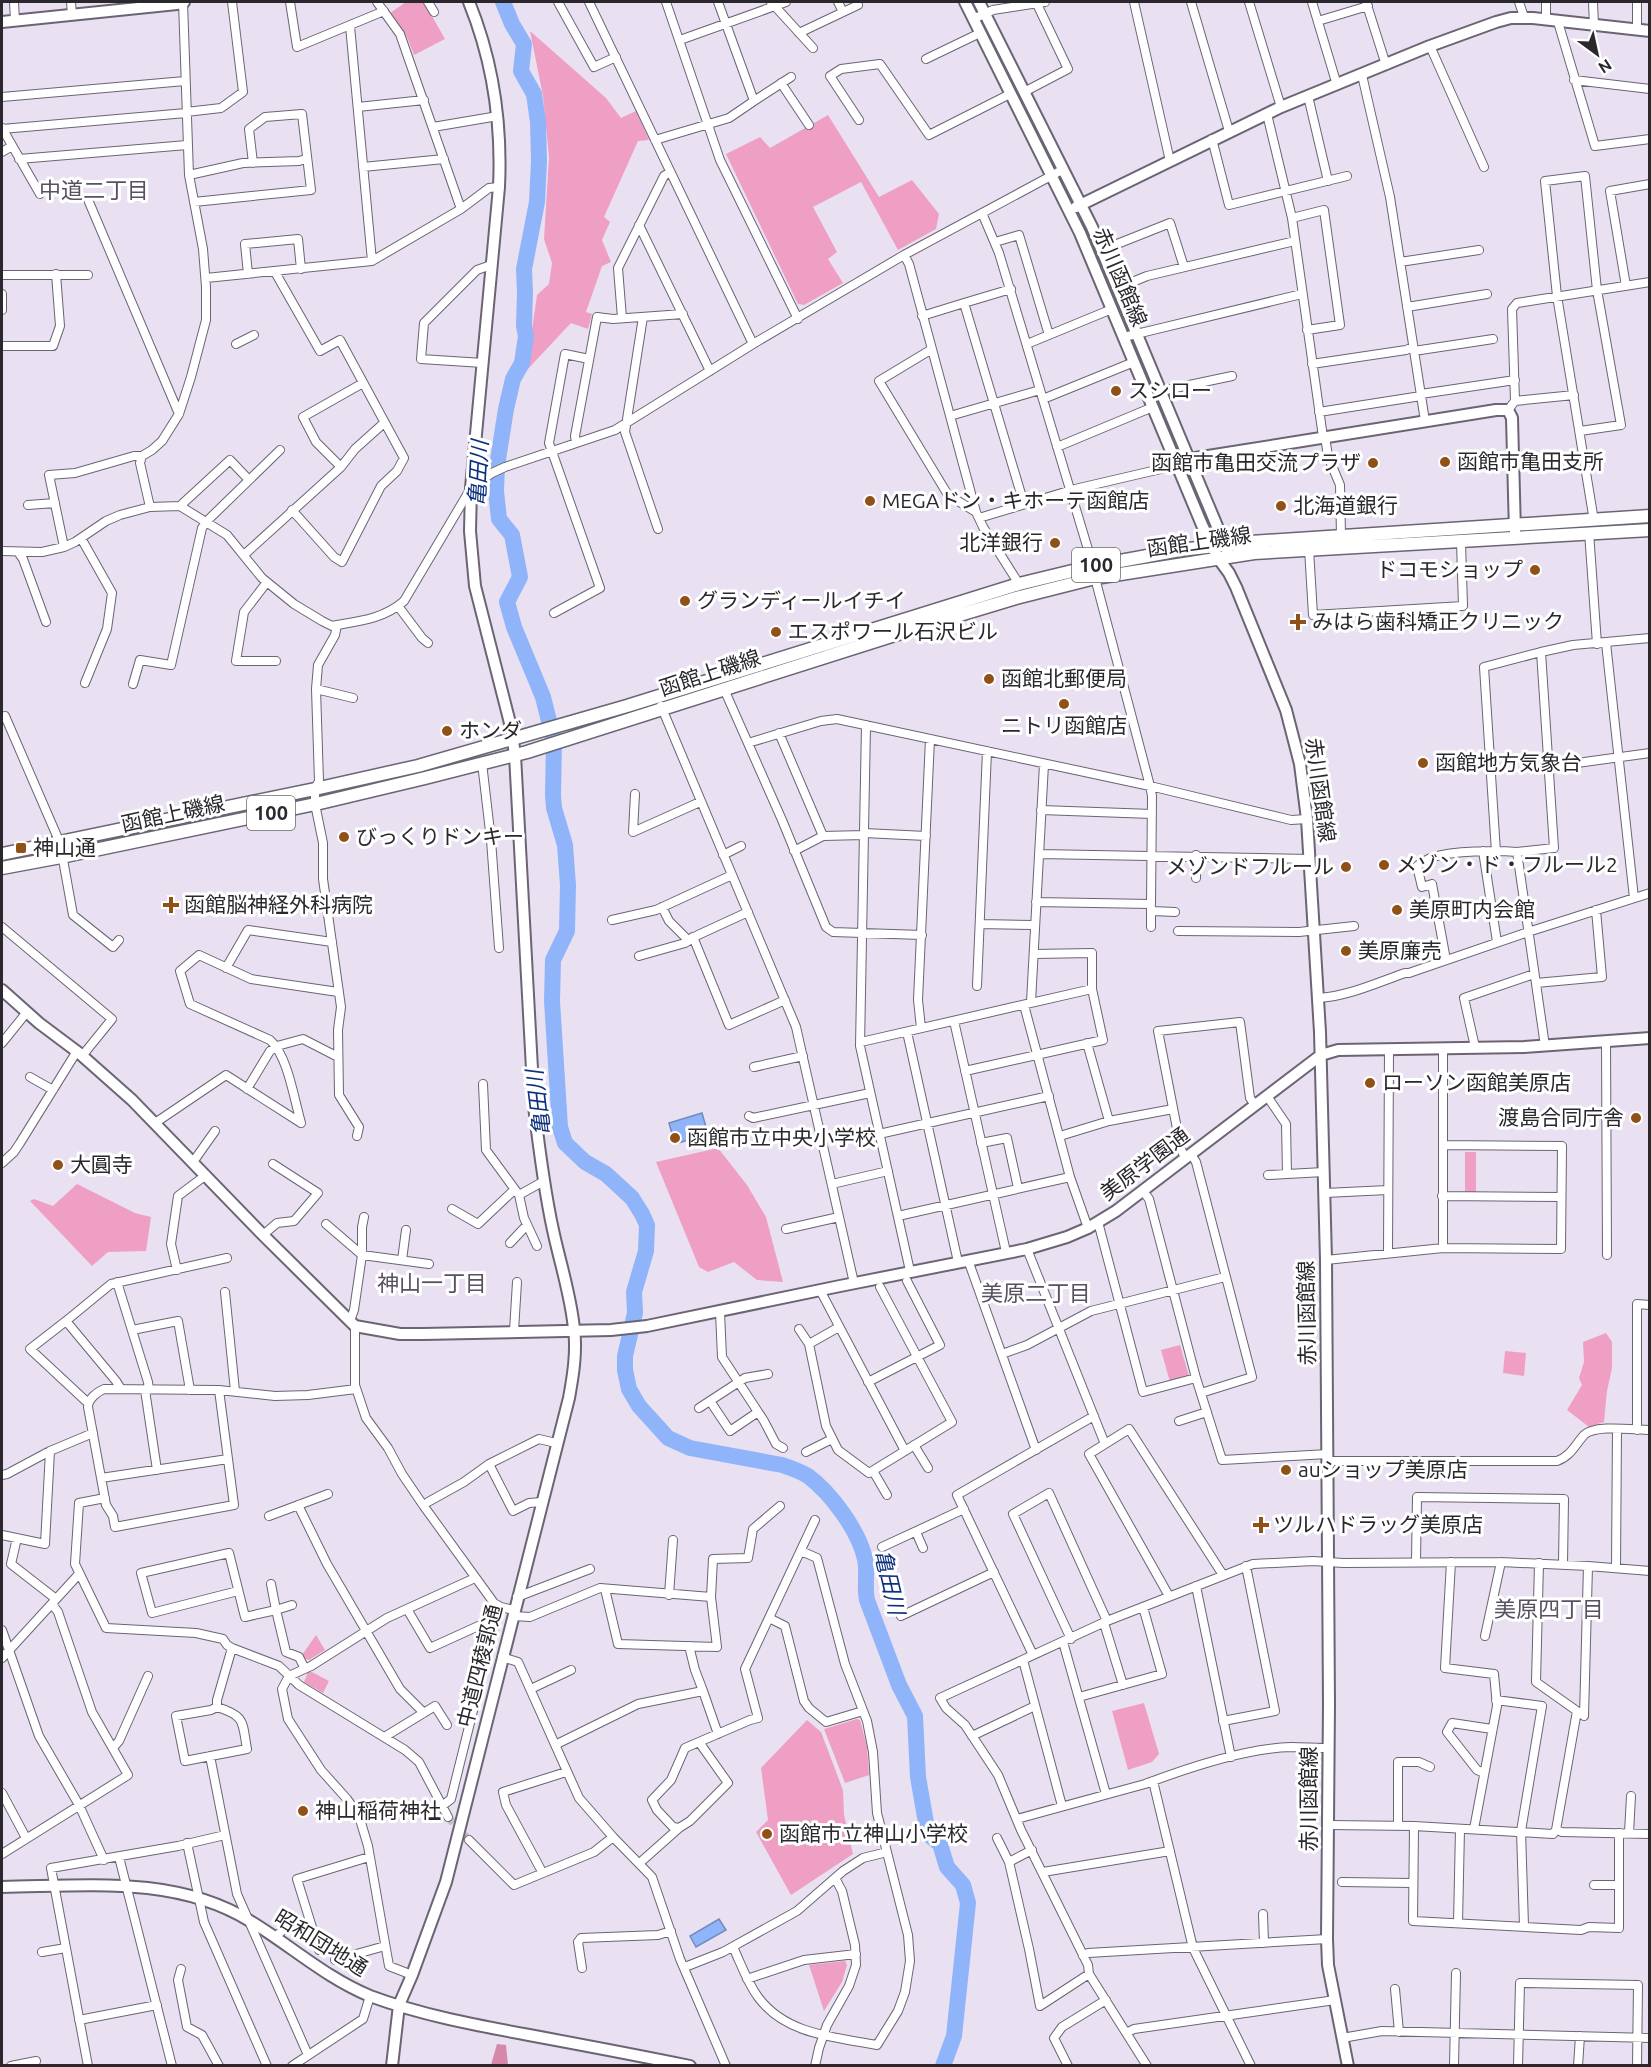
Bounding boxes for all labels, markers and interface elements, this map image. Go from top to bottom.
north arrow [1567,24,1627,84]
text: N [1595,56,1615,77]
district label: 中道二丁目 [39,177,149,202]
street label: 赤川函館線 [1089,224,1152,330]
place label: スシロー [1128,378,1212,402]
marker: スシロー [1109,384,1123,398]
water label: 亀田川 [463,437,492,507]
place label: 函館市亀田支所 [1457,449,1604,473]
place label: 函館市亀田交流プラザ [1151,450,1361,474]
marker: 函館市亀田支所 [1438,455,1452,469]
marker: 函館市亀田交流プラザ [1366,456,1380,470]
place label: MEGAドン・キホーテ函館店 [882,488,1149,512]
place label: 北海道銀行 [1293,493,1398,517]
marker: MEGAドン・キホーテ函館店 [863,494,877,508]
marker: 北海道銀行 [1274,499,1288,513]
street label: 函館上磯線 [1145,522,1253,560]
place label: 北洋銀行 [959,530,1043,554]
marker: 北洋銀行 [1048,536,1062,550]
road number: 100 [1072,548,1120,582]
place label: ドコモショップ [1376,557,1523,581]
marker: ドコモショップ [1528,563,1542,577]
place label: グランディールイチイ [697,588,906,612]
marker: グランディールイチイ [678,594,692,608]
place label: みはら歯科矯正クリニック [1312,609,1564,633]
marker: みはら歯科矯正クリニック [1289,613,1307,631]
place label: エスポワール石沢ビル [788,619,998,643]
marker: エスポワール石沢ビル [769,625,783,639]
street label: 函館上磯線 [656,644,763,700]
place label: 函館北郵便局 [1001,666,1127,690]
marker: 函館北郵便局 [982,672,996,686]
marker: ニトリ函館店 [1057,697,1071,711]
place label: ニトリ函館店 [1001,713,1127,737]
place label: ホンダ [459,718,522,742]
marker: ホンダ [440,724,454,738]
street label: 赤川函館線 [1302,736,1340,844]
place label: 函館地方気象台 [1435,750,1582,774]
marker: 函館地方気象台 [1416,756,1430,770]
street label: 函館上磯線 [119,790,227,836]
road number: 100 [247,796,295,830]
place label: びっくりドンキー [356,824,524,848]
marker: びっくりドンキー [337,830,351,844]
place label: 神山通 [33,835,96,859]
marker: 神山通 [14,841,28,855]
place label: メゾン・ド・フルール2 [1396,852,1618,876]
place label: メゾンドフルール [1166,854,1334,878]
marker: メゾン・ド・フルール2 [1377,858,1391,872]
marker: メゾンドフルール [1339,860,1353,874]
place label: 函館脳神経外科病院 [184,892,373,916]
marker: 函館脳神経外科病院 [162,896,180,914]
place label: 美原町内会館 [1409,897,1535,921]
marker: 美原町内会館 [1390,903,1404,917]
place label: 美原廉売 [1358,938,1442,962]
marker: 美原廉売 [1339,944,1353,958]
water label: 亀田川 [521,1067,554,1137]
place label: ローソン函館美原店 [1382,1070,1571,1094]
marker: ローソン函館美原店 [1363,1076,1377,1090]
place label: 渡島合同庁舎 [1498,1105,1624,1129]
marker: 渡島合同庁舎 [1629,1111,1643,1125]
street label: 美原学園通 [1095,1122,1194,1204]
place label: 函館市立中央小学校 [687,1125,876,1149]
marker: 函館市立中央小学校 [668,1131,682,1145]
place label: 大圓寺 [70,1152,133,1176]
marker: 大圓寺 [51,1158,65,1172]
street label: 赤川函館線 [1293,1260,1319,1366]
district label: 神山一丁目 [377,1270,487,1295]
district label: 美原二丁目 [981,1280,1091,1305]
place label: auショップ美原店 [1298,1457,1468,1481]
marker: auショップ美原店 [1279,1463,1293,1477]
place label: ツルハドラッグ美原店 [1273,1512,1483,1536]
marker: ツルハドラッグ美原店 [1254,1518,1268,1532]
water label: 亀田川 [871,1547,911,1619]
district label: 美原四丁目 [1494,1596,1604,1621]
street label: 中道四稜郭通 [452,1602,506,1730]
street label: 赤川函館線 [1296,1747,1320,1852]
place label: 神山稲荷神社 [315,1798,441,1822]
marker: 神山稲荷神社 [296,1804,310,1818]
place label: 函館市立神山小学校 [779,1821,968,1845]
marker: 函館市立神山小学校 [760,1827,774,1841]
street label: 昭和団地通 [271,1904,372,1980]

